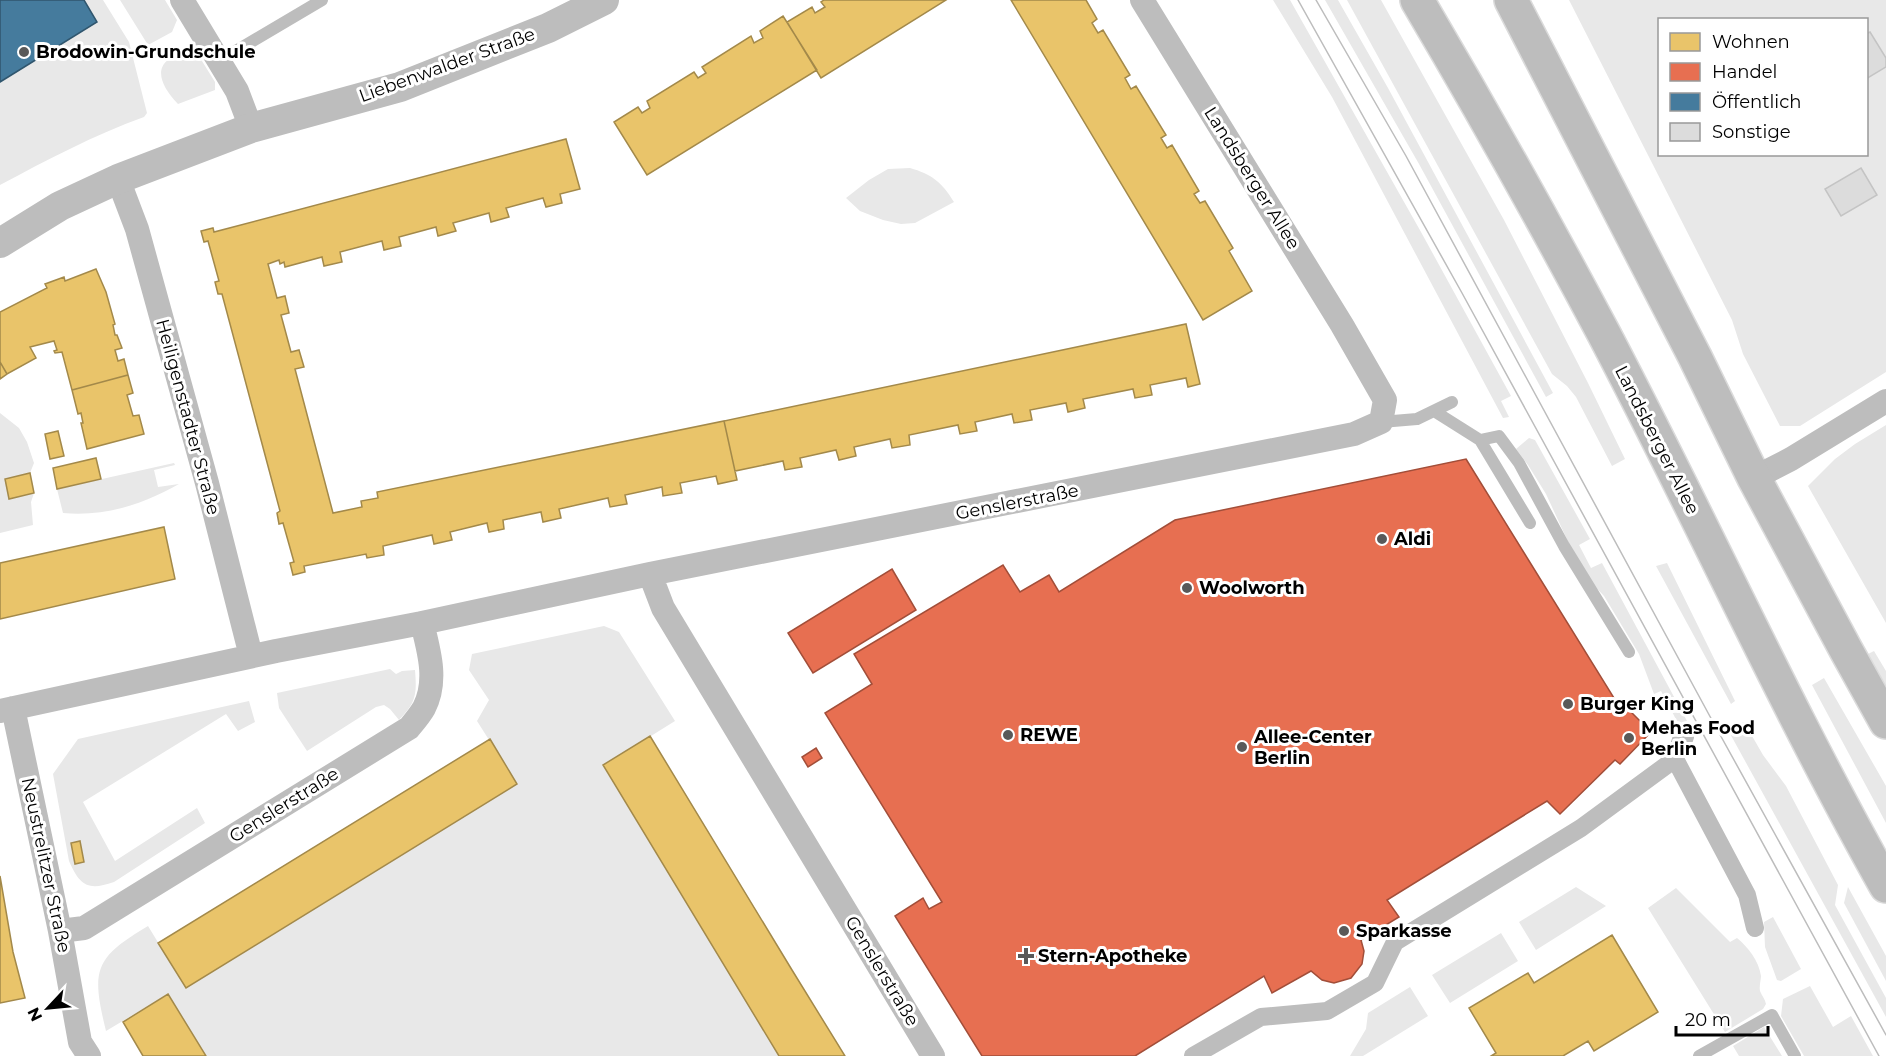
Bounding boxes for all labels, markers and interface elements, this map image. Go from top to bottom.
legend [1658,18,1868,156]
street label: Liebenwalder Straße [356,23,538,107]
text: Wohnen [1712,31,1790,53]
place label: Brodowin-Grundschule [36,41,256,63]
marker: Brodowin-Grundschule [17,45,31,59]
text: Handel [1712,61,1777,83]
text: Öffentlich [1712,91,1801,113]
street label: Landsberger Allee [1199,103,1305,253]
text: Sonstige [1712,121,1791,143]
street label: Heiligenstadter Straße [151,317,225,518]
street label: Landsberger Allee [1610,362,1704,518]
street label: Genslerstraße [954,479,1080,525]
place label: Aldi [1393,528,1431,550]
marker: Aldi [1375,532,1389,546]
place label: Woolworth [1199,577,1305,599]
marker: Woolworth [1180,581,1194,595]
place label: Burger King [1580,693,1694,715]
marker: Burger King [1561,697,1575,711]
place label: Mehas Food Berlin [1641,717,1755,760]
place label: REWE [1020,724,1078,746]
place label: Allee-Center Berlin [1253,726,1372,769]
marker: REWE [1001,728,1015,742]
marker: Mehas Food Berlin [1622,731,1636,745]
marker: Allee-Center Berlin [1235,740,1249,754]
street label: Genslerstraße [225,763,343,847]
street label: Neustrelitzer Straße [17,775,75,955]
street label: Genslerstraße [840,912,924,1030]
place label: Sparkasse [1356,920,1452,942]
marker: Sparkasse [1337,924,1351,938]
place label: Stern-Apotheke [1038,945,1187,967]
marker: Stern-Apotheke [1019,949,1033,963]
north arrow [18,978,78,1038]
scale bar [1676,999,1768,1037]
text: N [24,1004,46,1024]
text: 20 m [1685,1009,1731,1031]

